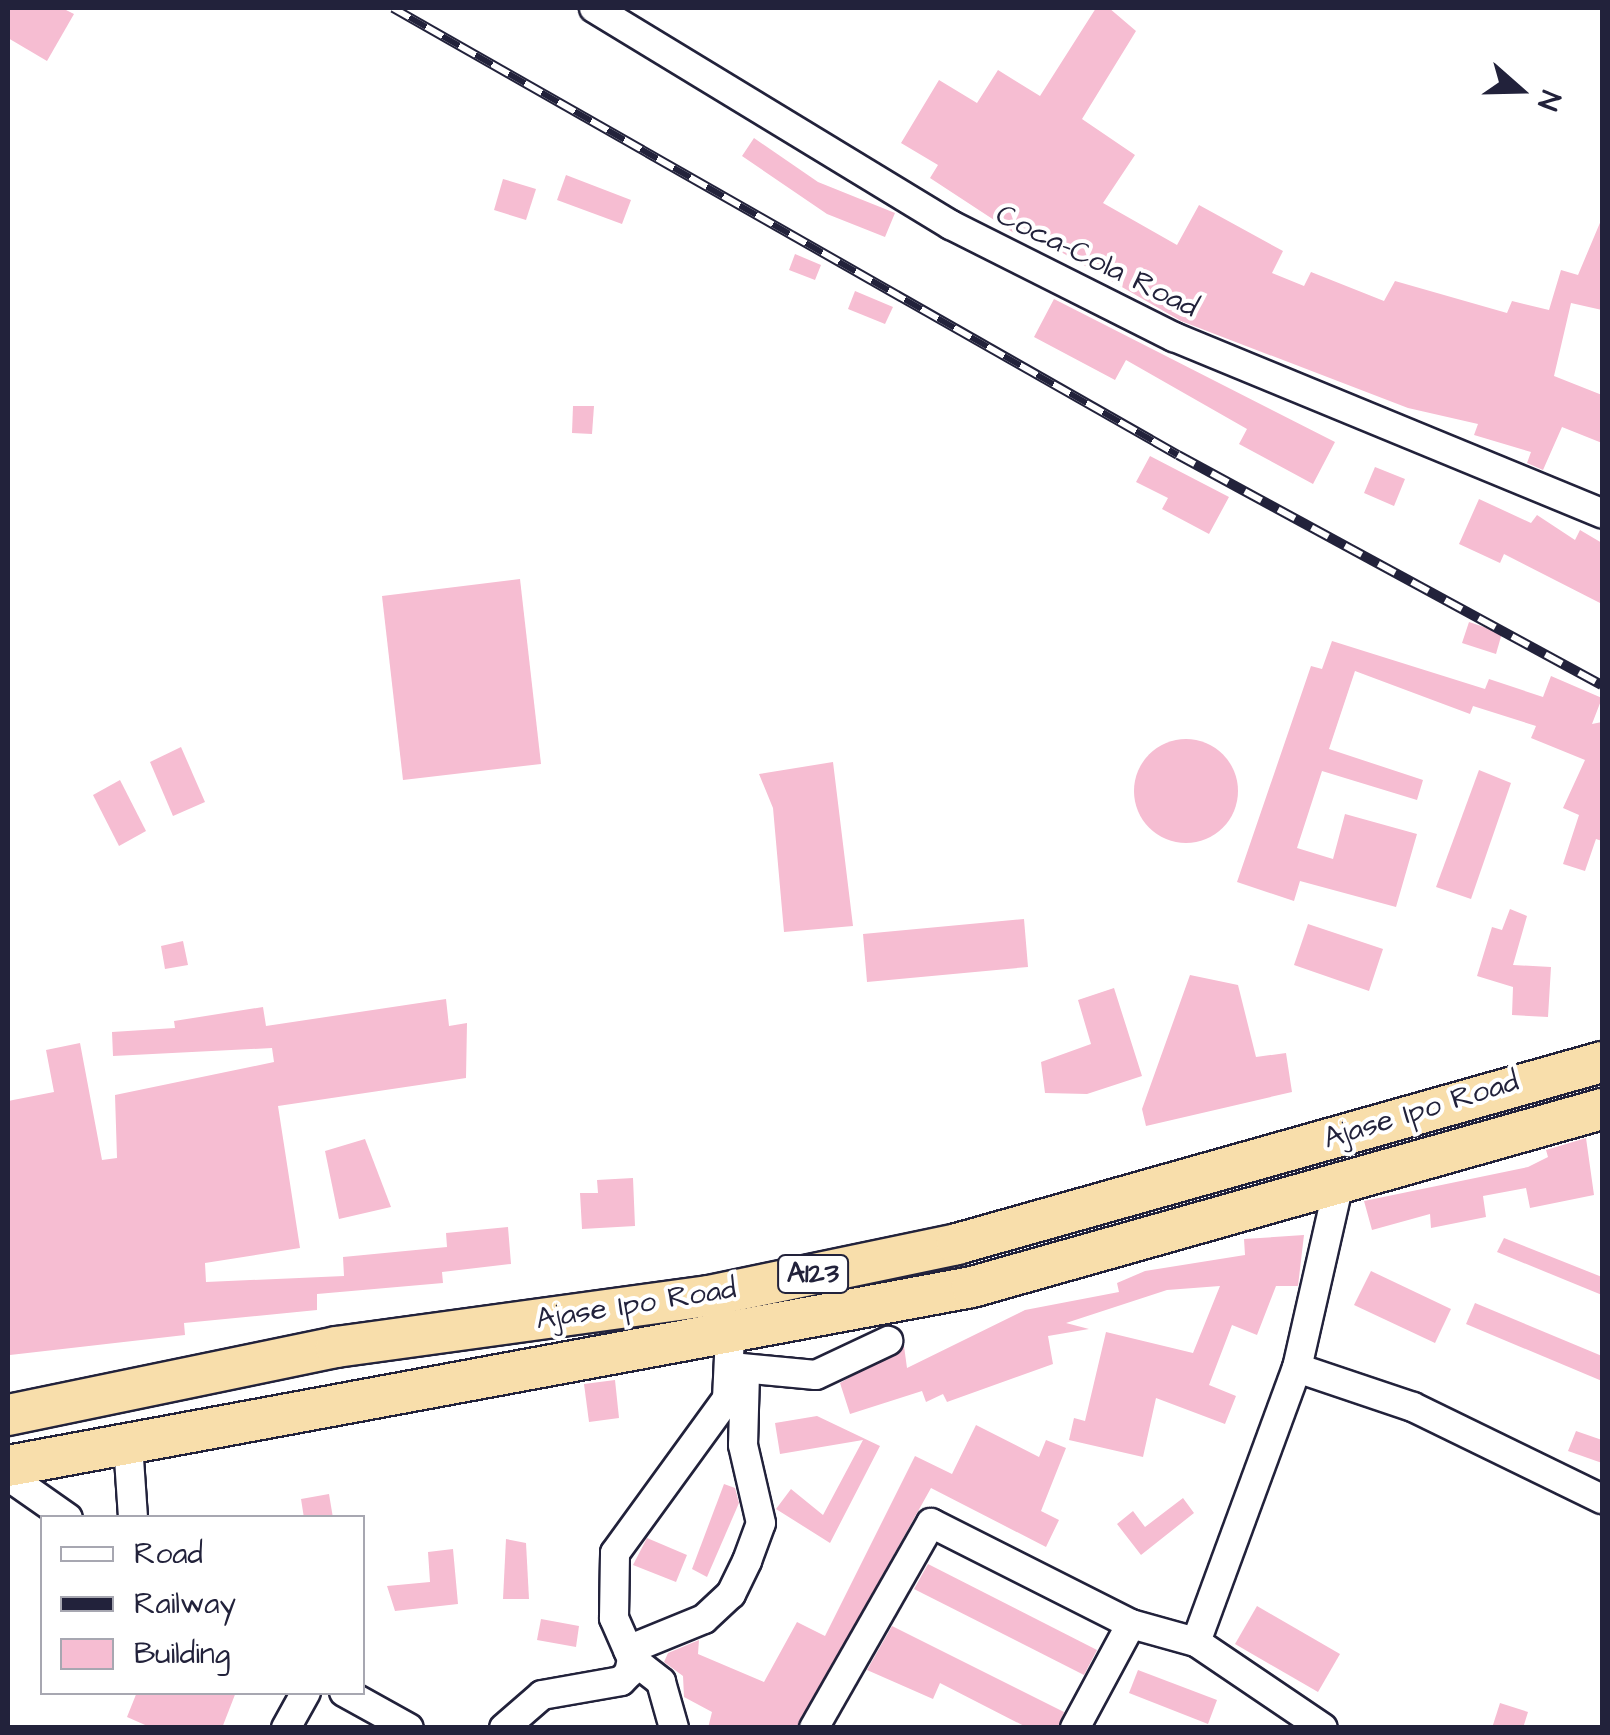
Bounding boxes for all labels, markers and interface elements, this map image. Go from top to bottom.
north arrow [1470,40,1570,140]
text: N [1527,86,1570,115]
street label: Coca-Cola Road [990,196,1204,326]
street label: Ajase Ipo Road [1319,1063,1523,1157]
road number: A123 [776,1251,850,1297]
street label: Ajase Ipo Road [533,1270,739,1338]
legend [40,1515,365,1695]
text: Road [134,1533,203,1575]
text: Railway [134,1583,236,1625]
text: Building [134,1633,230,1675]

